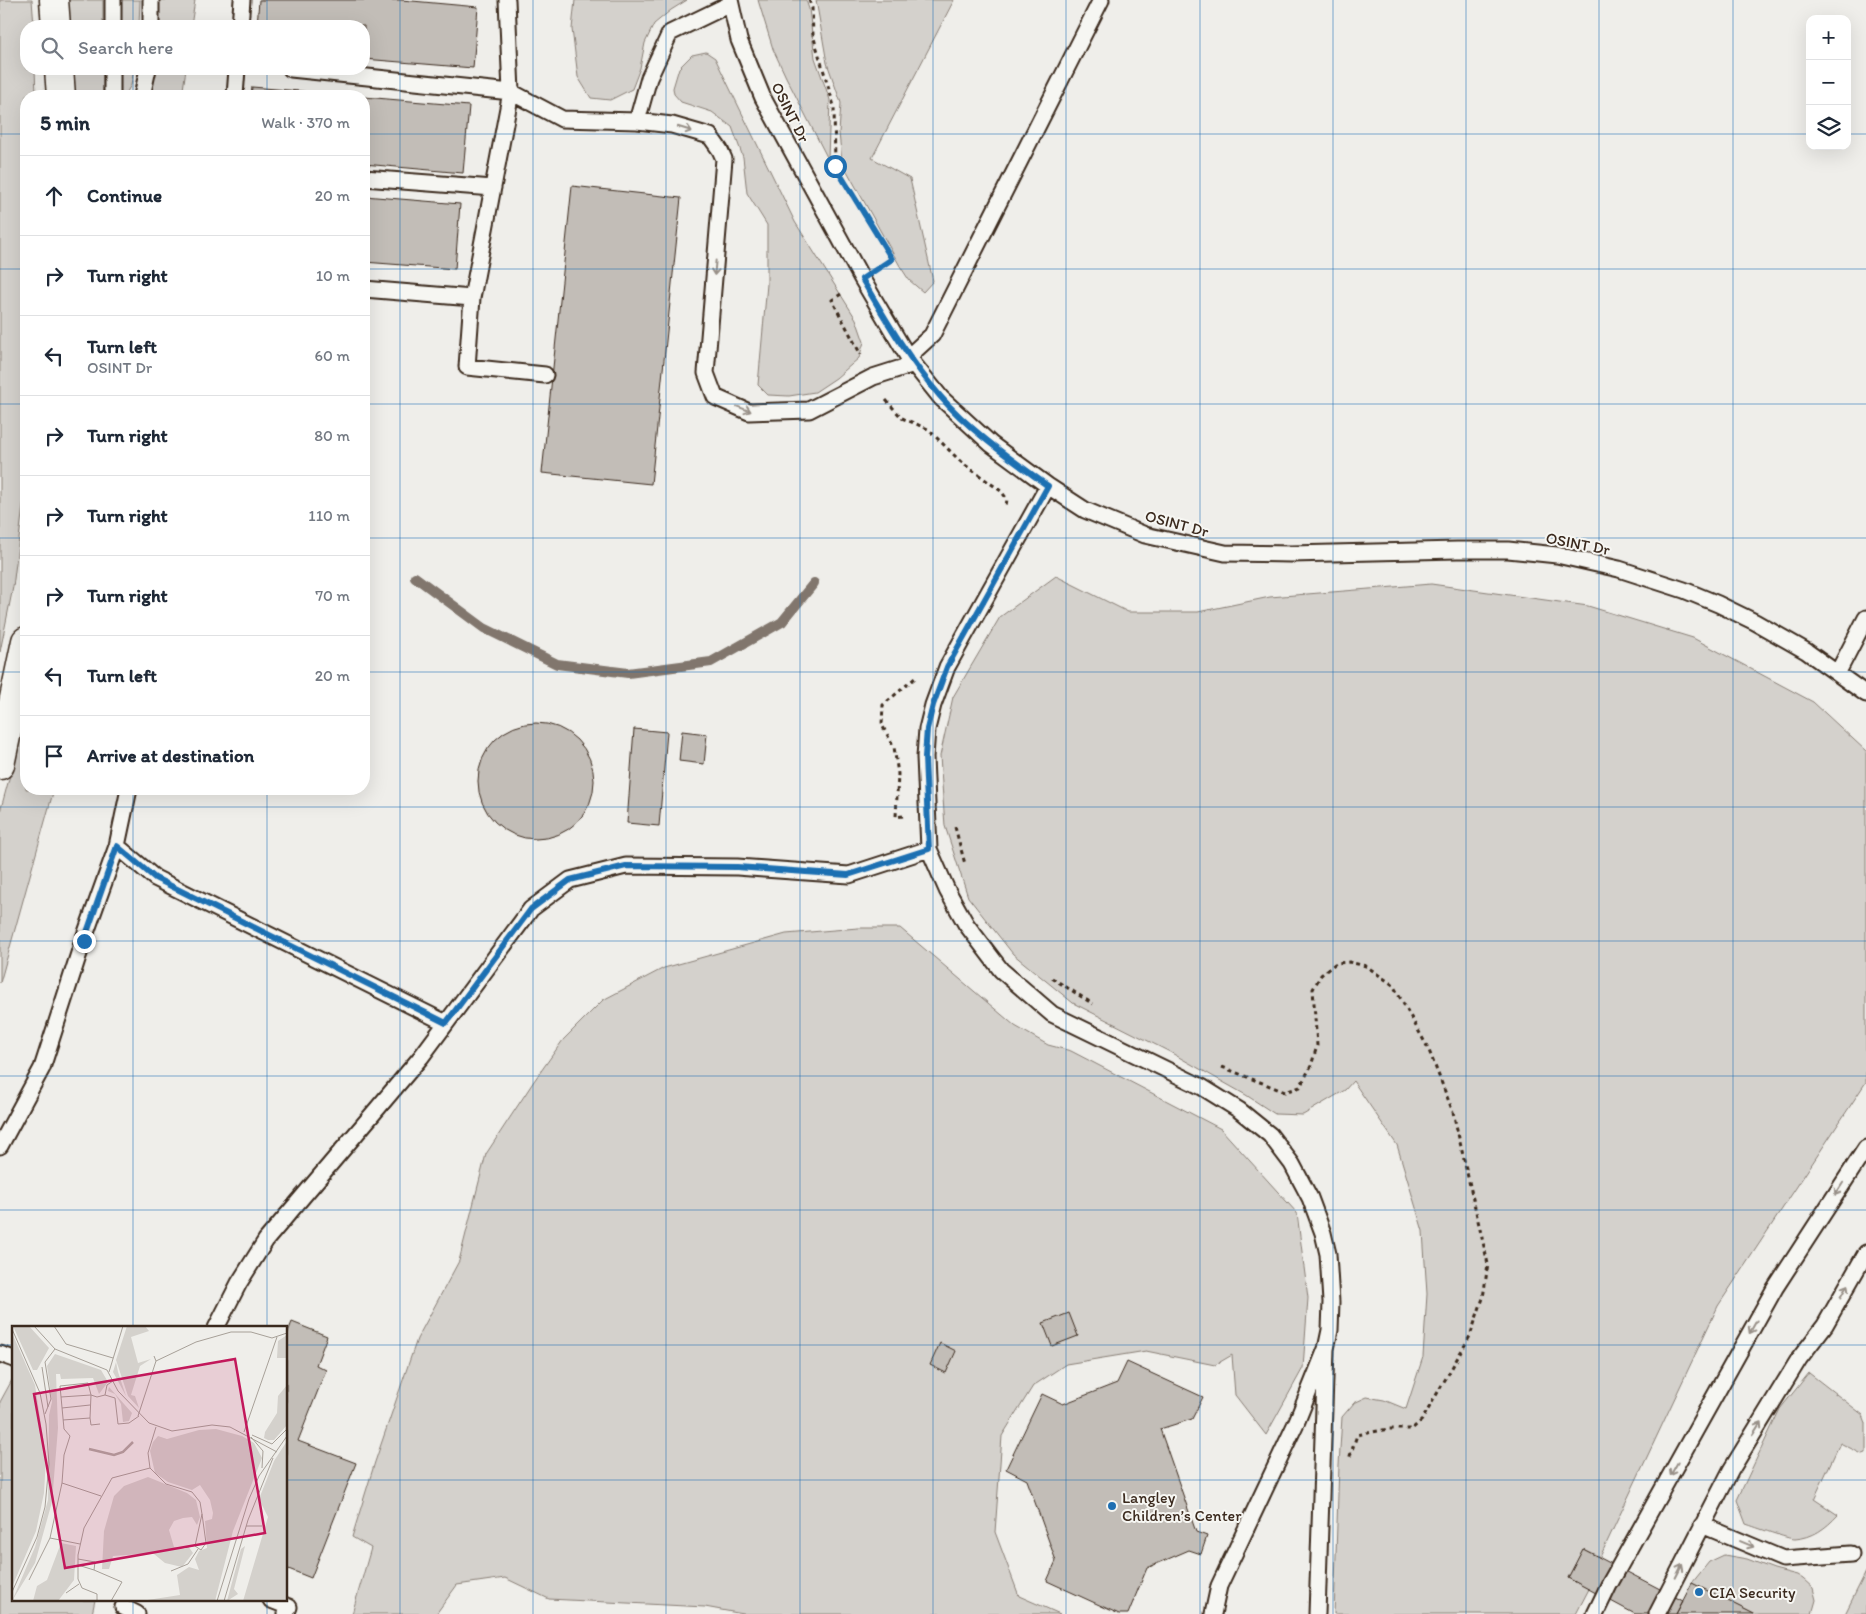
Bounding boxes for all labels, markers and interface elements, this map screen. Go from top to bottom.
map controls [1806,15,1851,150]
button: + [1806,15,1851,60]
search box [20,20,370,75]
icon: search [38,34,66,62]
text: Search here [78,36,173,59]
button: − [1806,60,1851,105]
street label: OSINT Dr [767,79,814,146]
button: layers [1806,105,1851,150]
text: 5 min [40,110,90,135]
text: Walk · 370 m [261,113,350,132]
one-way arrow [677,124,693,134]
route start [824,155,847,178]
icon: ahead [40,182,68,210]
text: Continue [87,184,162,207]
text: 20 m [315,186,350,205]
one-way arrow [710,260,719,276]
icon: right [40,262,68,290]
text: Turn right [87,264,168,287]
text: 10 m [316,266,350,285]
text: Turn left [87,335,157,358]
icon: left [40,342,68,370]
text: 60 m [315,346,350,365]
text: OSINT Dr [87,358,152,377]
one-way arrow [736,405,751,414]
icon: right [40,422,68,450]
text: Turn right [87,424,168,447]
text: 80 m [314,426,350,445]
icon: right [40,502,68,530]
text: Turn right [87,504,168,527]
text: 110 m [308,506,350,525]
street label: OSINT Dr [1143,506,1211,541]
street label: OSINT Dr [1544,528,1612,559]
icon: right [40,582,68,610]
text: Turn right [87,584,168,607]
text: 70 m [315,586,350,605]
icon: left [40,662,68,690]
text: Turn left [87,664,157,687]
text: 20 m [315,666,350,685]
icon: arrive [40,742,68,770]
text: Arrive at destination [87,744,254,767]
route end [73,930,96,953]
one-way arrow [1834,1182,1845,1196]
one-way arrow [1839,1284,1849,1299]
one-way arrow [1748,1319,1758,1333]
inset map [12,1326,288,1602]
one-way arrow [1751,1421,1762,1435]
one-way arrow [1669,1461,1679,1476]
place label: Langley Children’s Center [1122,1488,1242,1525]
marker: Langley Children’s Center [1106,1500,1118,1512]
one-way arrow [1739,1540,1754,1549]
one-way arrow [1674,1563,1684,1578]
place label: CIA Security [1709,1583,1796,1602]
marker: CIA Security [1693,1586,1705,1598]

